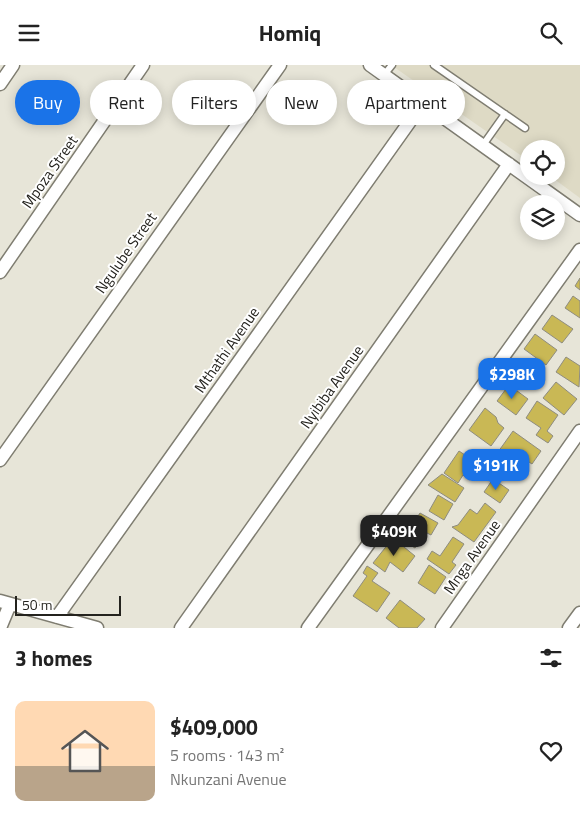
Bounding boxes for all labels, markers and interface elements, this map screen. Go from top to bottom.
text: Homiq [259,16,321,50]
icon: menu [15,19,43,47]
icon: search [537,19,565,47]
chip: Buy [15,80,80,125]
chip: Rent [90,80,162,125]
chip: Filters [172,80,256,125]
chip: New [266,80,337,125]
chip: Apartment [347,80,465,125]
street label: Mpoza Street [16,130,84,213]
map controls [520,140,565,240]
button: locate [520,140,565,185]
button: layers [520,195,565,240]
street label: Ngulube Street [89,207,163,298]
street label: Mthathi Avenue [188,302,265,397]
street label: Nyibiba Avenue [294,340,369,433]
pin: $298K [477,357,547,400]
text: $298K [489,362,535,386]
pin: $191K [461,449,531,491]
text: $191K [473,453,519,477]
pin: $409K [359,515,429,557]
street label: Mnga Avenue [437,515,506,599]
text: $409K [371,519,417,543]
scale bar [15,593,121,616]
text: 50 m [22,594,52,615]
text: 3 homes [15,642,92,674]
icon: filters [537,644,565,672]
text: $409,000 [170,711,258,743]
icon: home [55,721,115,781]
icon: heart [537,737,565,765]
text: 5 rooms · 143 m² [170,743,284,767]
text: Nkunzani Avenue [170,767,287,791]

